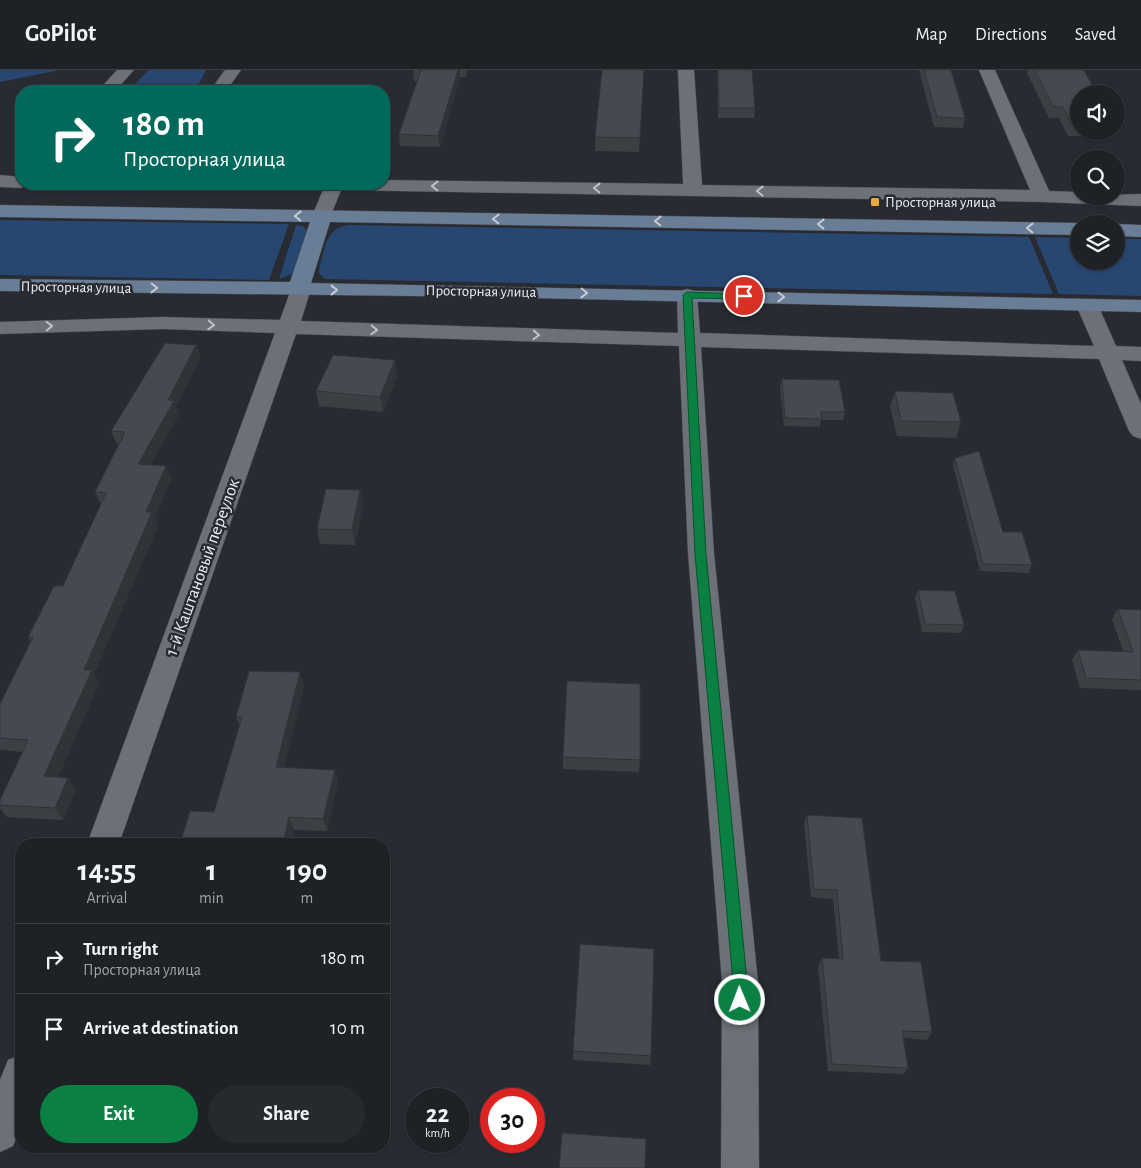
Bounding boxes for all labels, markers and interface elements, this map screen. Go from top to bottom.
text: GoPilot [25,22,96,46]
text: Map [916,26,947,44]
text: Directions [975,26,1047,44]
text: Saved [1075,26,1116,44]
map controls [1070,85,1125,270]
button: sound [1070,85,1125,140]
icon: right [40,105,105,170]
text: 180 m [123,107,205,142]
text: Просторная улица [123,148,285,170]
button: search [1070,150,1125,205]
one-way arrow [431,181,438,191]
one-way arrow [593,183,601,194]
one-way arrow [756,186,764,196]
place label: Просторная улица [885,195,996,210]
marker: Просторная улица [869,196,881,208]
one-way arrow [294,211,302,221]
one-way arrow [491,214,499,224]
button: layers [1070,215,1125,270]
one-way arrow [654,216,662,226]
one-way arrow [816,219,824,229]
one-way arrow [1026,223,1034,233]
pin [723,275,765,317]
street label: Просторная улица [20,279,132,296]
icon: arrive [730,282,758,310]
one-way arrow [150,283,158,293]
street label: Просторная улица [425,283,537,300]
one-way arrow [330,285,338,295]
one-way arrow [580,288,588,298]
one-way arrow [778,292,785,302]
one-way arrow [45,320,53,331]
one-way arrow [207,320,215,331]
one-way arrow [370,325,378,335]
one-way arrow [532,330,540,341]
street label: 1-й Каштановый переулок [163,476,244,658]
text: 14:55 [78,856,136,886]
text: 1 [206,856,217,886]
text: 190 [286,856,327,886]
text: Arrival [86,890,128,906]
text: min [199,890,224,906]
text: m [301,890,313,906]
text: Turn right [83,940,158,959]
icon: right [40,945,68,973]
text: 180 m [321,949,365,968]
text: Просторная улица [83,962,201,978]
position arrow [713,973,765,1025]
icon: arrive [40,1015,68,1043]
text: Arrive at destination [83,1019,239,1038]
text: 10 m [330,1019,365,1038]
button: Exit [40,1085,198,1143]
button: Share [208,1085,365,1143]
speed limit sign: 30 [480,1088,545,1153]
text: 22 [426,1102,449,1127]
text: km/h [425,1127,450,1139]

